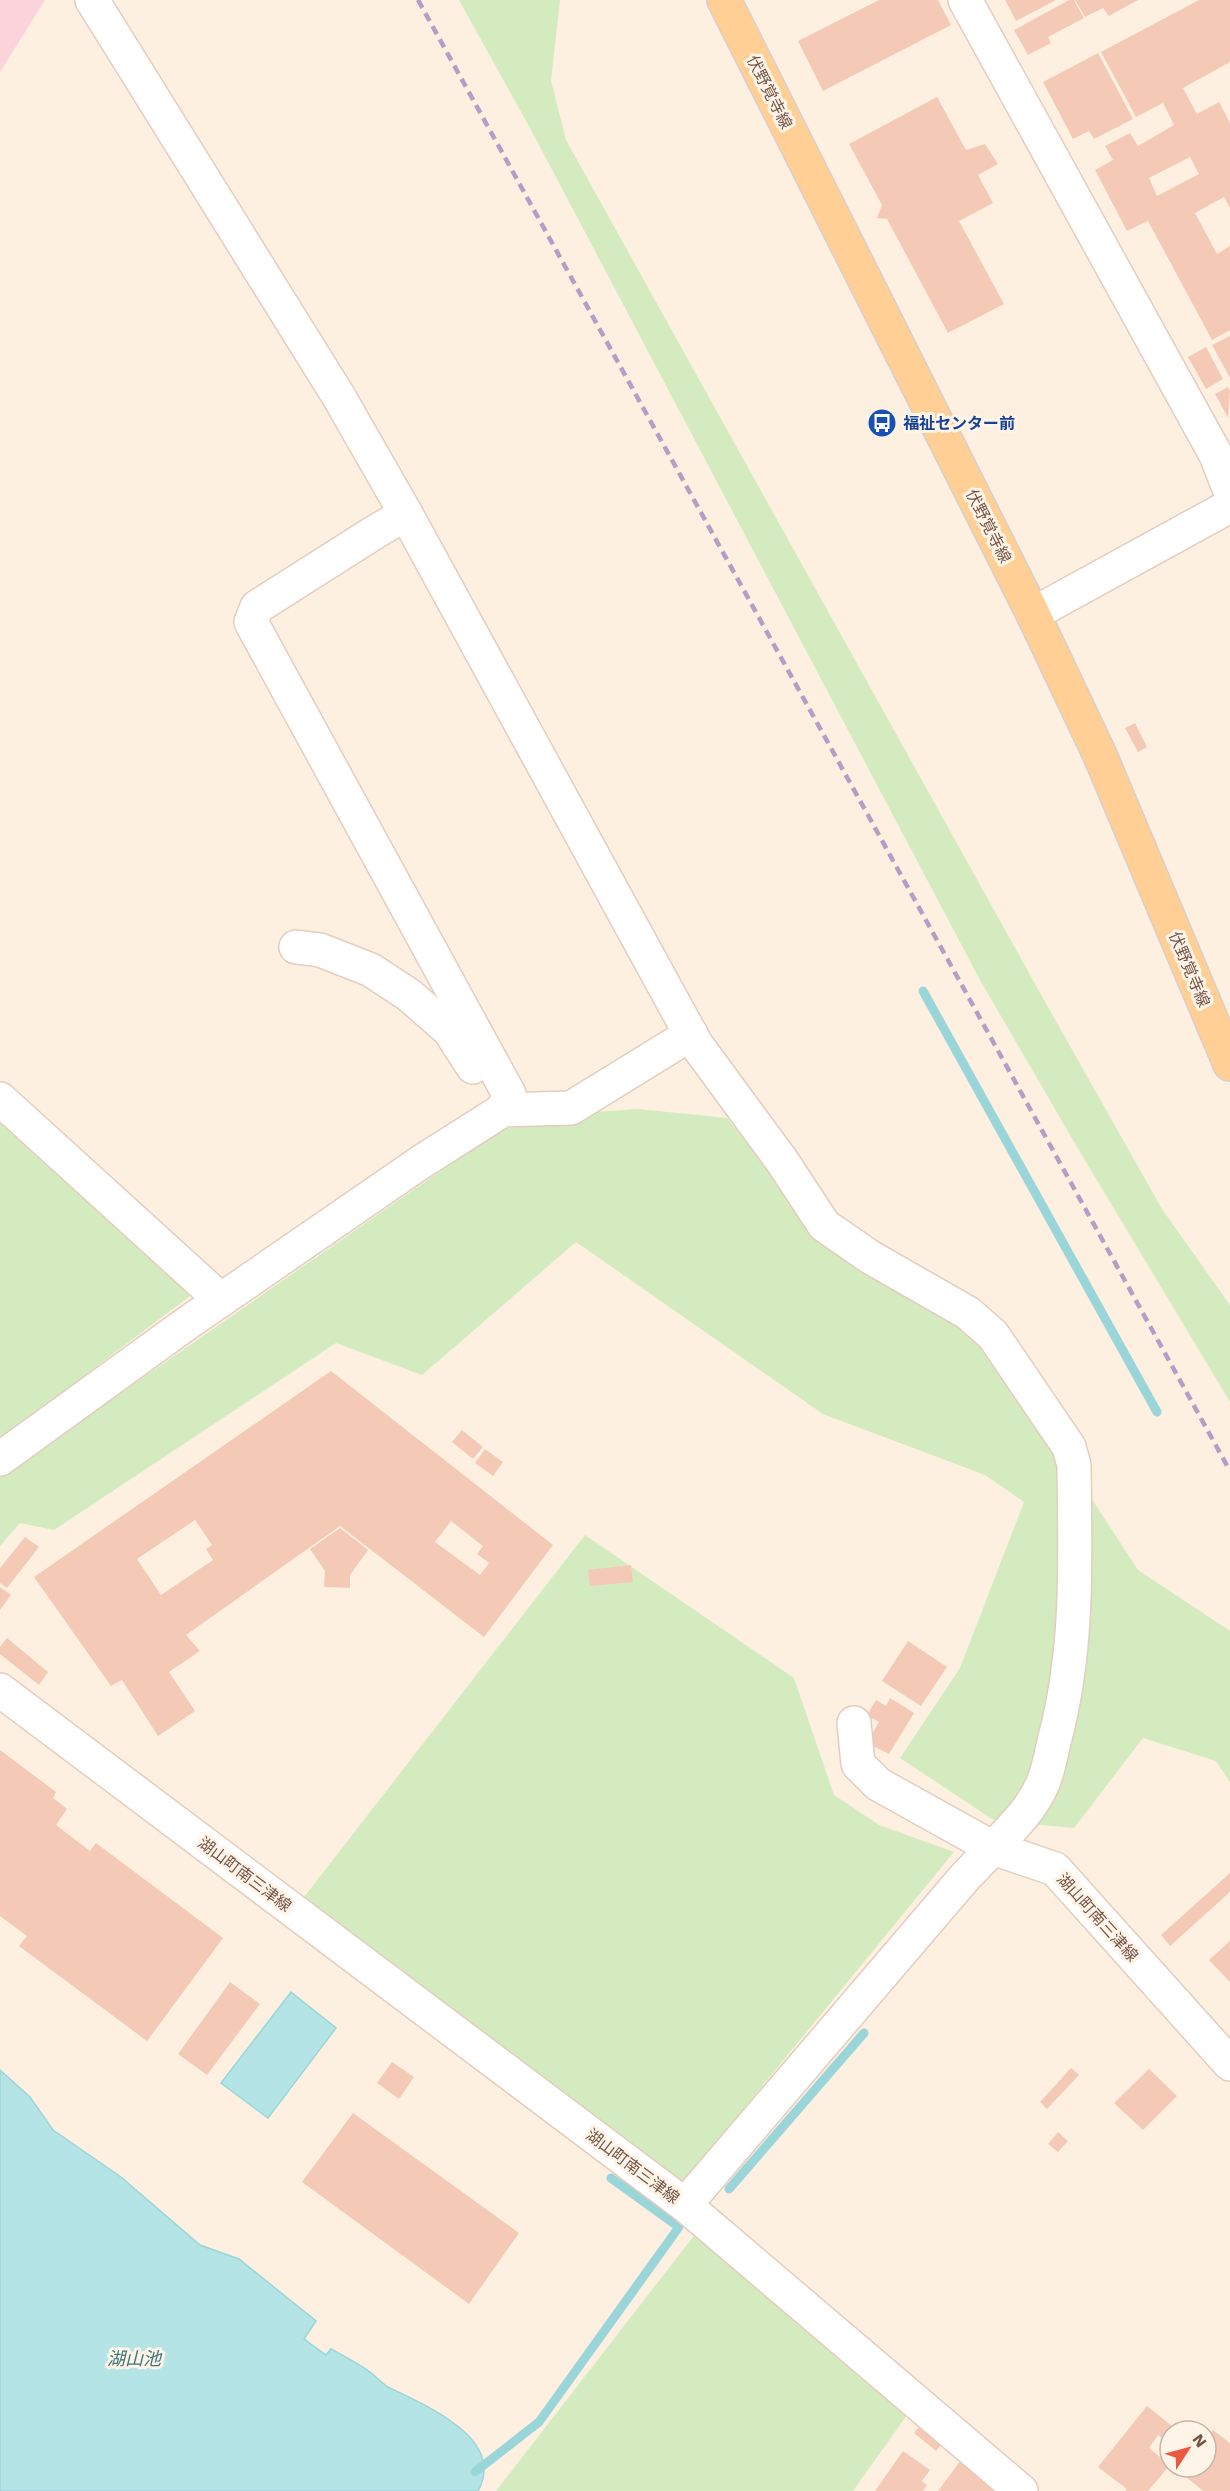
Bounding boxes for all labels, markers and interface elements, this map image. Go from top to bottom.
street label: 伏野覚寺線 [743,52,796,132]
bus stop icon: 福祉センター前 [866,407,898,439]
place label: 福祉センター前 [903,414,1015,433]
street label: 伏野覚寺線 [962,486,1015,566]
street label: 伏野覚寺線 [1165,929,1214,1010]
street label: 湖山町南三津線 [194,1833,295,1916]
street label: 湖山町南三津線 [1053,1869,1142,1965]
street label: 湖山町南三津線 [582,2125,683,2208]
water label: 湖山池 [107,2348,163,2369]
north arrow [1158,2419,1218,2479]
text: N [1189,2430,1211,2451]

